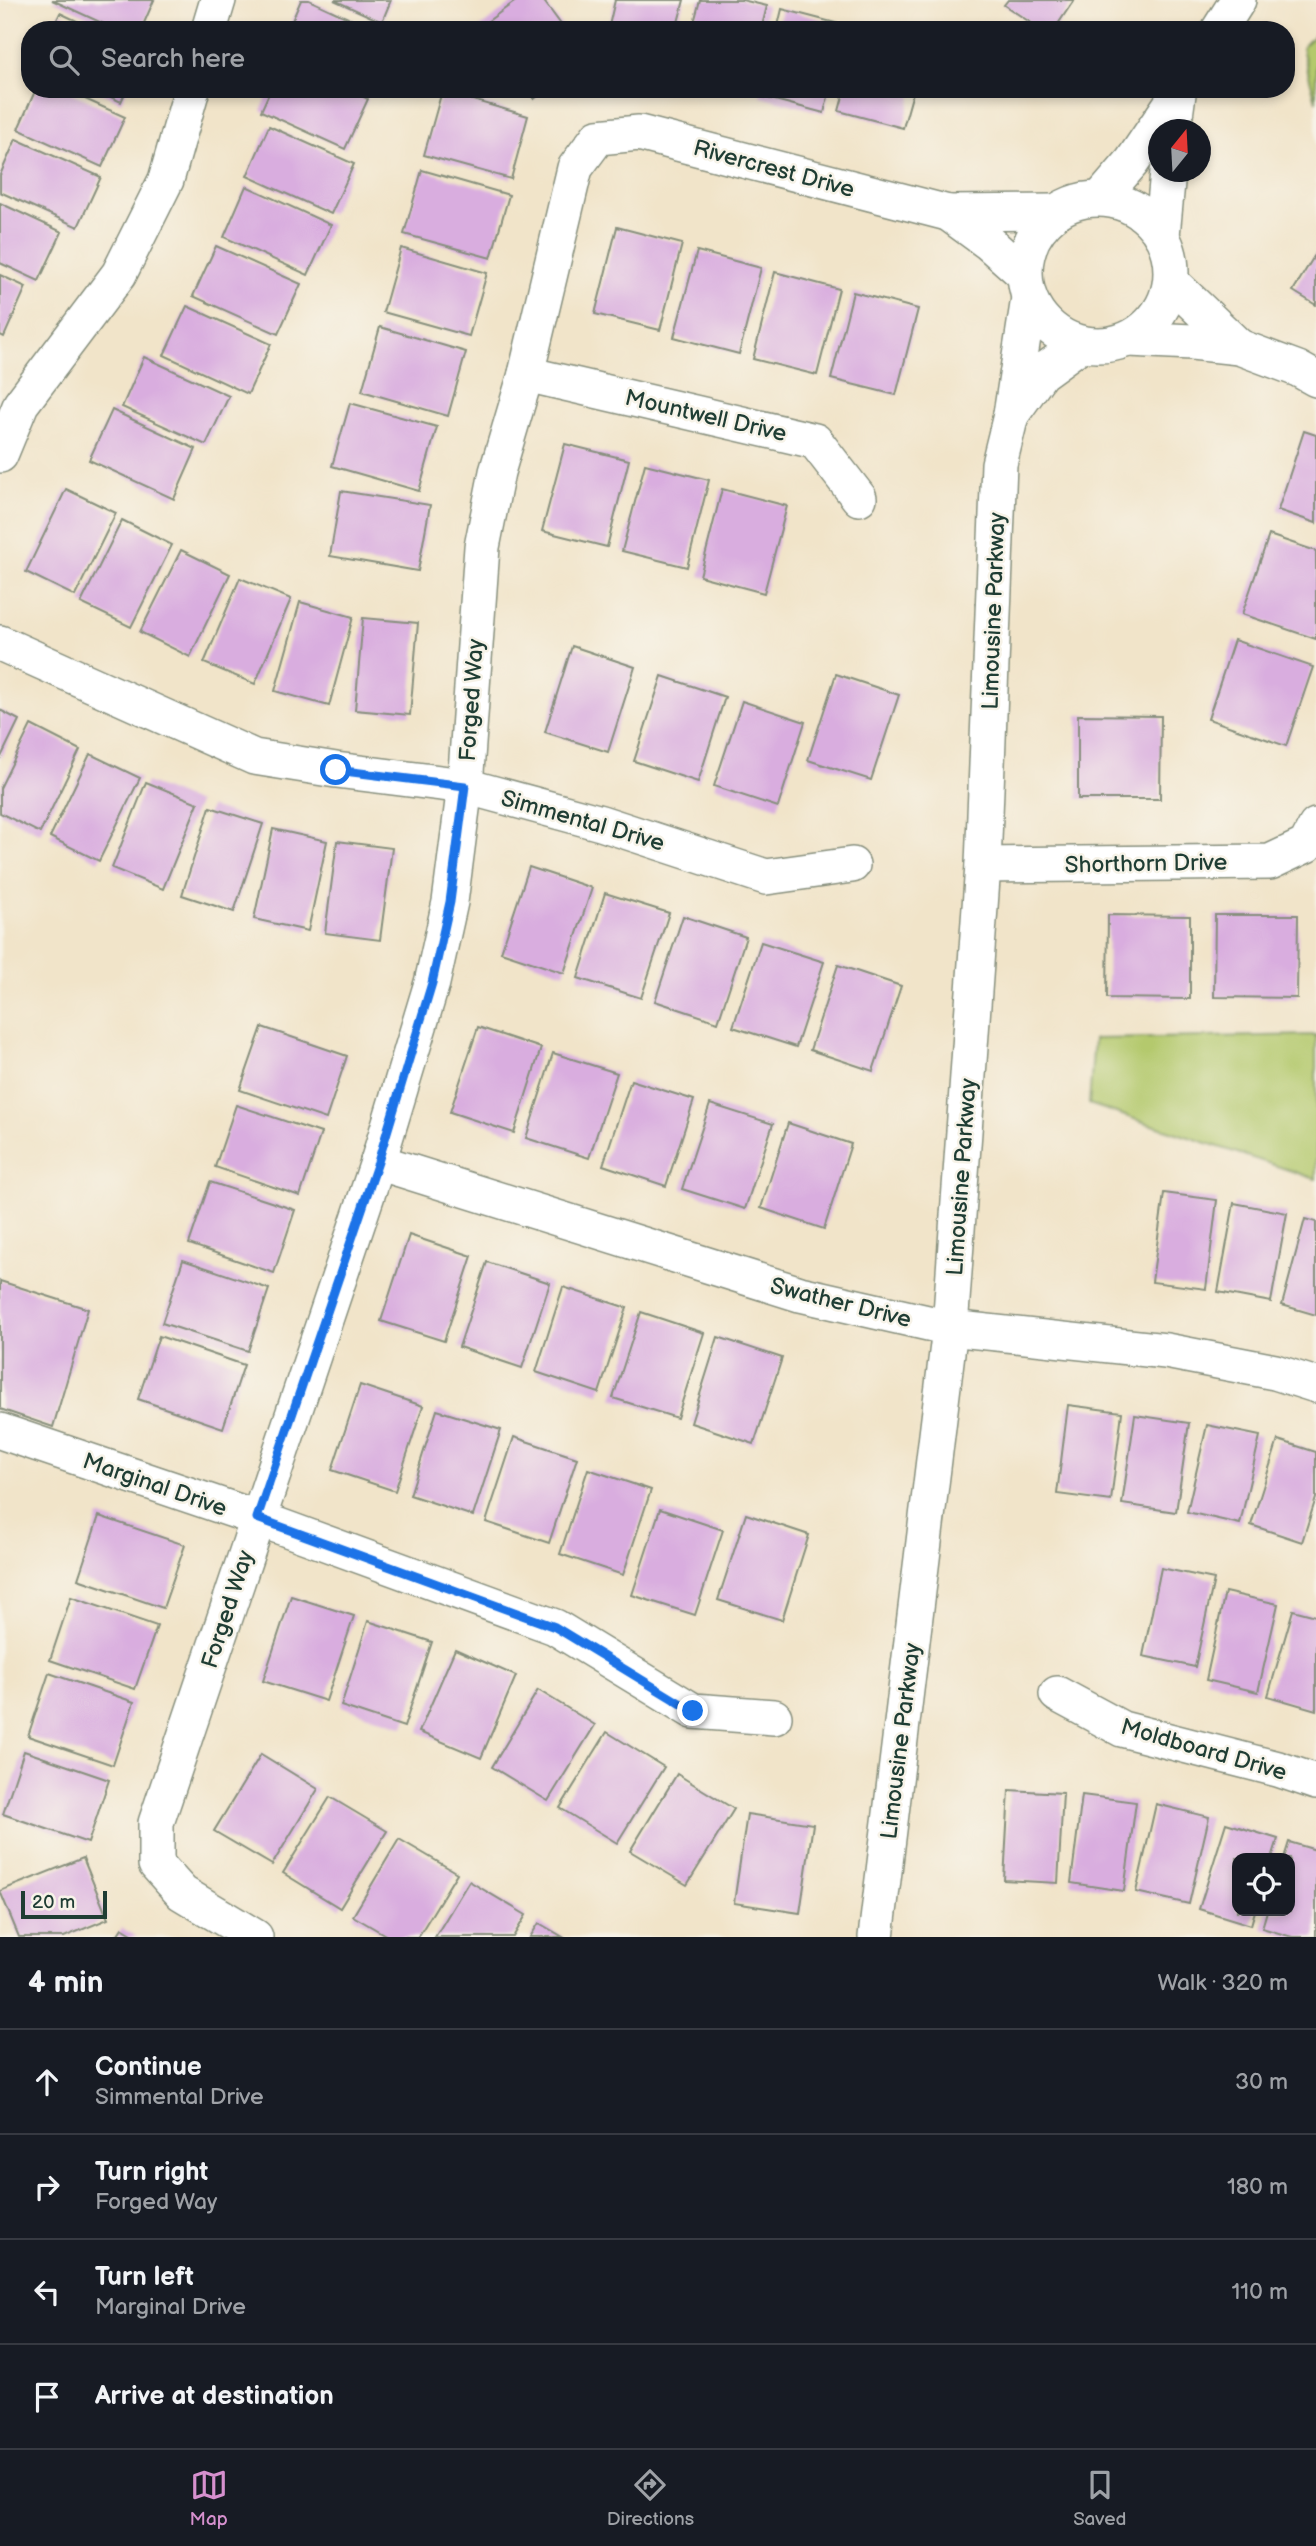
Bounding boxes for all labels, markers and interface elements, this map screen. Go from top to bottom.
search box [21,21,1295,98]
icon: search [45,41,83,79]
text: Search here [101,44,245,75]
north arrow [1148,119,1211,182]
street label: Rivercrest Drive [690,134,857,204]
street label: Mountwell Drive [622,384,789,448]
street label: Limousine Parkway [977,511,1011,710]
street label: Forged Way [454,637,490,762]
route start [320,754,351,785]
street label: Simmental Drive [498,784,668,858]
street label: Shorthorn Drive [1064,849,1228,879]
street label: Limousine Parkway [941,1077,983,1277]
street label: Swather Drive [767,1272,914,1334]
street label: Marginal Drive [79,1447,231,1523]
street label: Forged Way [196,1546,260,1672]
street label: Limousine Parkway [875,1641,927,1841]
route end [677,1695,708,1726]
street label: Moldboard Drive [1117,1713,1290,1787]
map controls [1232,1853,1295,1916]
button: locate [1232,1853,1295,1916]
scale bar [21,1888,107,1920]
text: 20 m [32,1891,75,1914]
text: 4 min [28,1965,103,2001]
text: Walk · 320 m [1157,1969,1288,1997]
text: Continue [95,2052,202,2083]
icon: ahead [28,2063,66,2101]
text: 30 m [1235,2068,1288,2096]
text: Simmental Drive [95,2083,264,2111]
text: Turn right [95,2157,208,2188]
icon: right [28,2168,66,2206]
text: 180 m [1227,2173,1288,2201]
text: Forged Way [95,2188,217,2216]
text: Turn left [95,2262,194,2293]
icon: left [28,2273,66,2311]
text: 110 m [1231,2278,1288,2306]
text: Marginal Drive [95,2293,246,2321]
icon: arrive [28,2378,66,2416]
text: Arrive at destination [95,2381,334,2412]
tab: Map [190,2466,228,2531]
tab: Directions [607,2466,694,2531]
tab: Saved [1073,2466,1126,2531]

